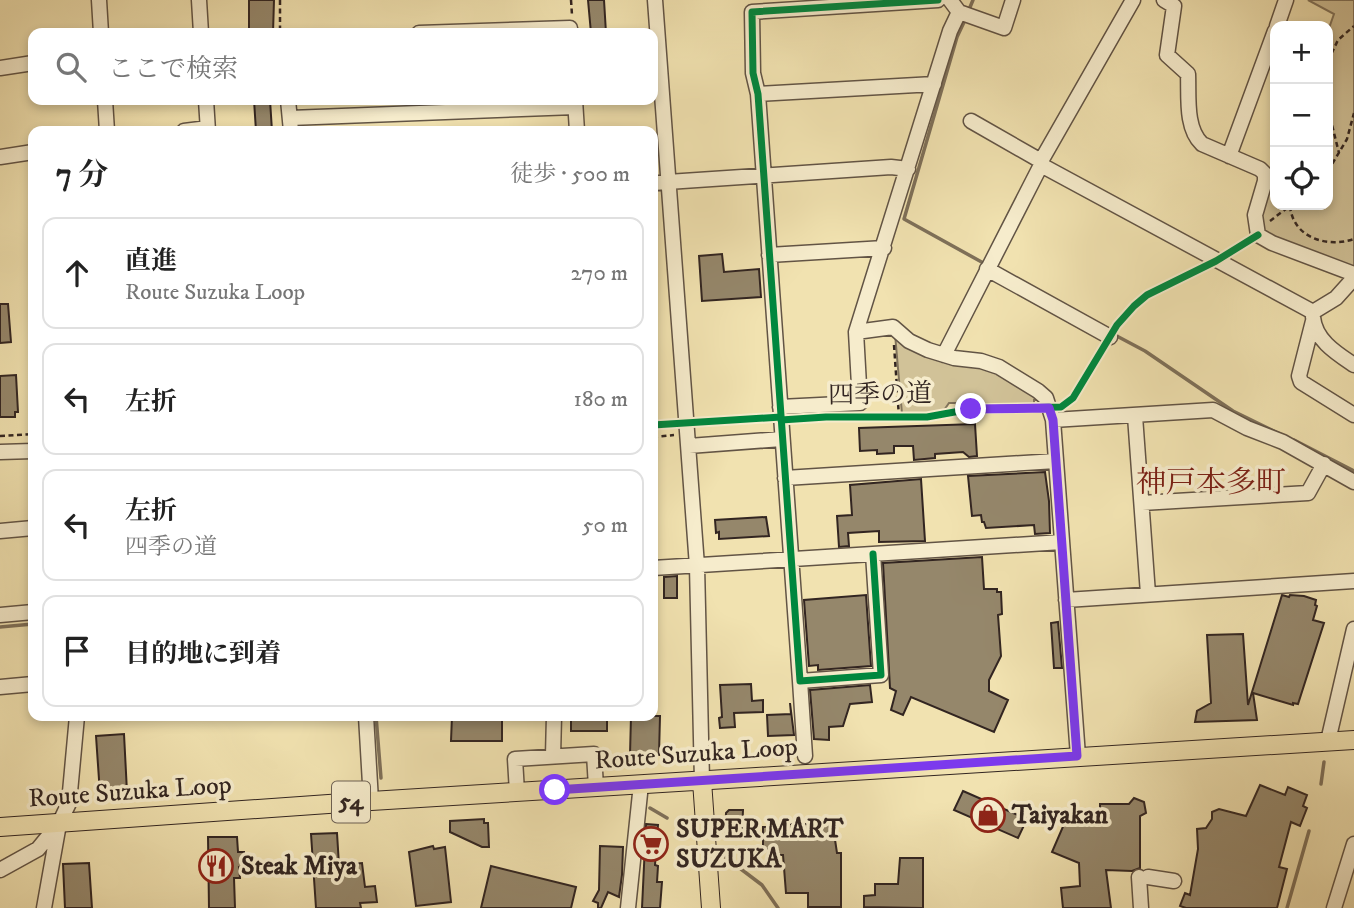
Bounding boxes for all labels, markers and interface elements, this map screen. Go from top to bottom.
map controls [1270,21,1333,210]
button: + [1270,21,1333,84]
search box [28,28,658,105]
icon: search [52,48,90,86]
text: ここで検索 [108,53,238,86]
button: − [1270,84,1333,147]
button: locate [1270,147,1333,210]
text: 7 分 [56,157,108,194]
text: 徒歩 · 500 m [510,160,630,189]
text: 直進 [125,245,177,278]
icon: ahead [58,254,96,292]
text: 270 m [571,259,628,288]
text: Route Suzuka Loop [125,278,305,307]
street label: 四季の道 [828,378,932,412]
icon: left [58,380,96,418]
text: 180 m [573,385,628,414]
text: 左折 [125,386,177,419]
route end [955,393,986,424]
district label: 神戸本多町 [1136,465,1286,502]
text: 左折 [125,495,177,528]
icon: left [58,506,96,544]
text: 50 m [582,511,628,540]
text: 四季の道 [125,533,217,562]
icon: arrive [58,632,96,670]
text: 目的地に到着 [125,638,281,671]
street label: Route Suzuka Loop [593,730,799,778]
street label: Route Suzuka Loop [27,768,233,816]
route start [539,774,570,805]
road number: 54 [332,782,370,822]
shop icon: Taiyakan [969,796,1007,834]
place label: Taiyakan [1011,799,1108,832]
place label: SUPER MART SUZUKA [676,813,844,876]
supermarket icon: SUPER MART SUZUKA [632,825,670,863]
restaurant icon: Steak Miya [197,847,235,885]
place label: Steak Miya [241,850,358,883]

